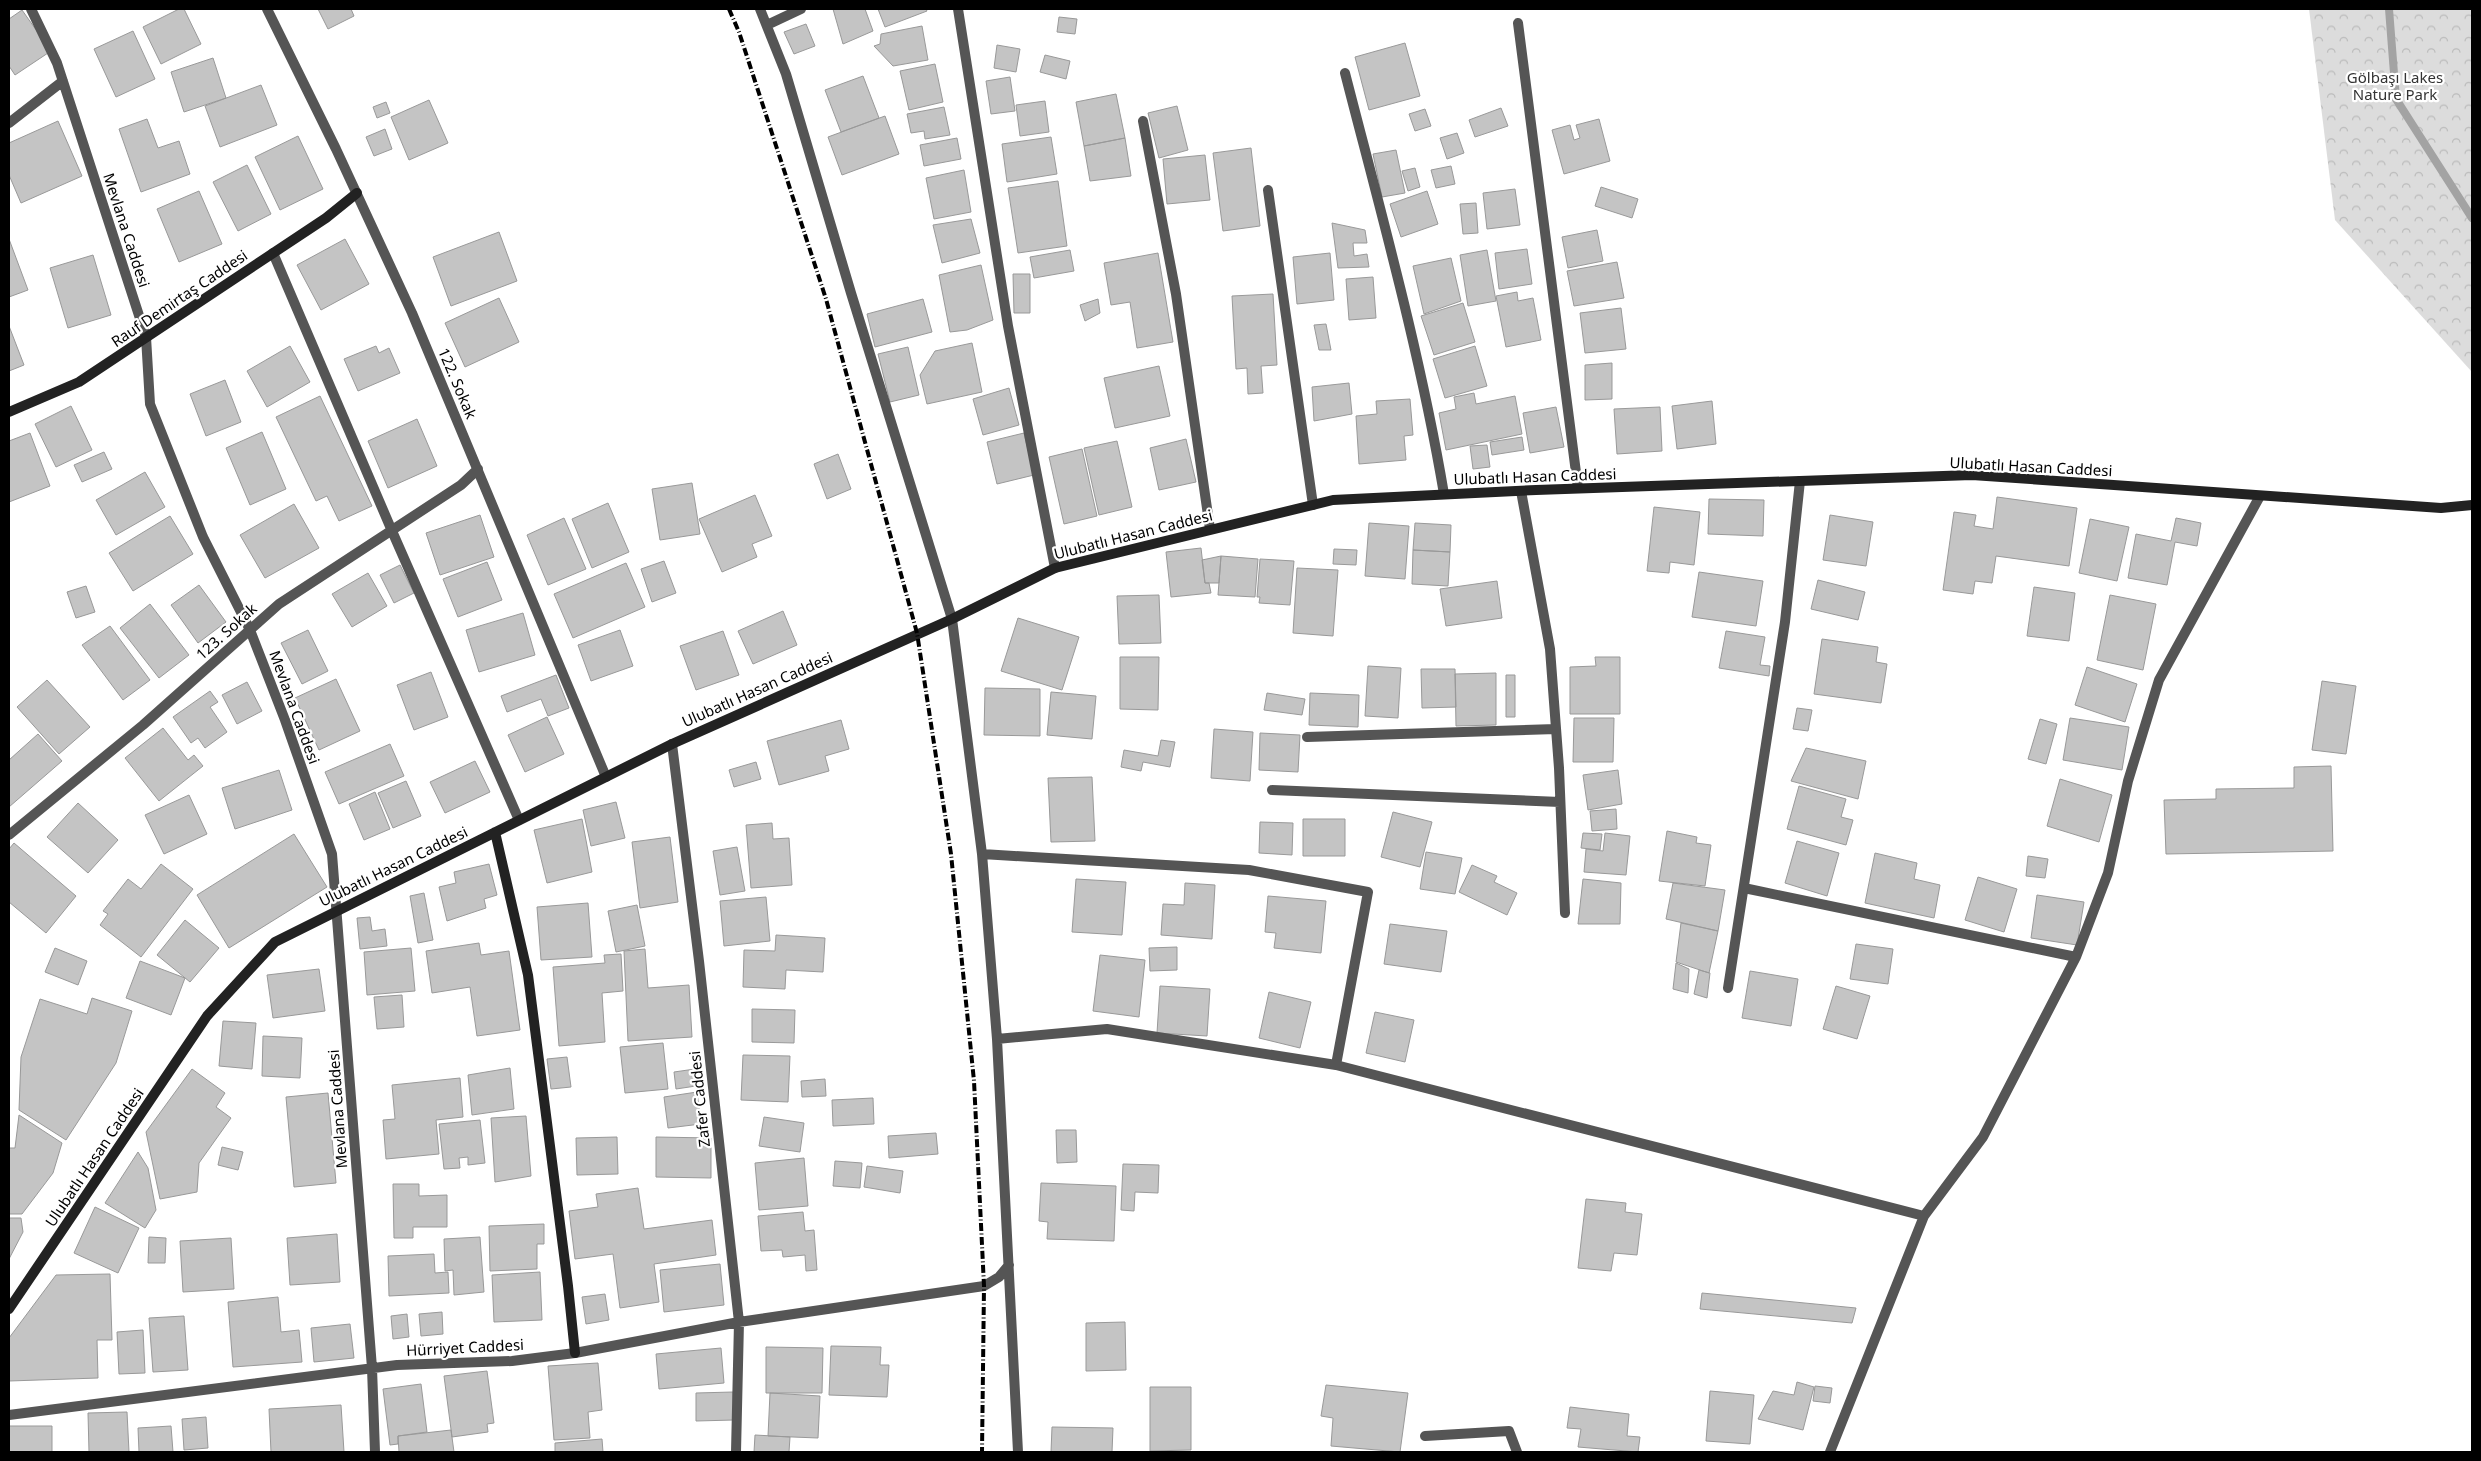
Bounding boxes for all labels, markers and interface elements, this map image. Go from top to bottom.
park label: Gölbaşı Lakes Nature Park [2347,67,2443,104]
street label: Mevlana Caddesi [99,170,155,290]
street label: Rauf Demirtaş Caddesi [107,245,251,351]
street label: 122. Sokak [434,344,482,422]
street label: Ulubatlı Hasan Caddesi [1949,452,2113,480]
street label: Ulubatlı Hasan Caddesi [1453,463,1617,489]
street label: Ulubatlı Hasan Caddesi [1052,505,1214,563]
street label: 123. Sokak [191,598,261,664]
street label: Ulubatlı Hasan Caddesi [678,647,836,731]
street label: Mevlana Caddesi [265,648,325,766]
street label: Ulubatlı Hasan Caddesi [315,821,471,911]
street label: Mevlana Caddesi [323,1049,351,1169]
street label: Zafer Caddesi [684,1050,714,1148]
street label: Ulubatlı Hasan Caddesi [40,1084,148,1230]
street label: Hürriyet Caddesi [406,1334,524,1360]

